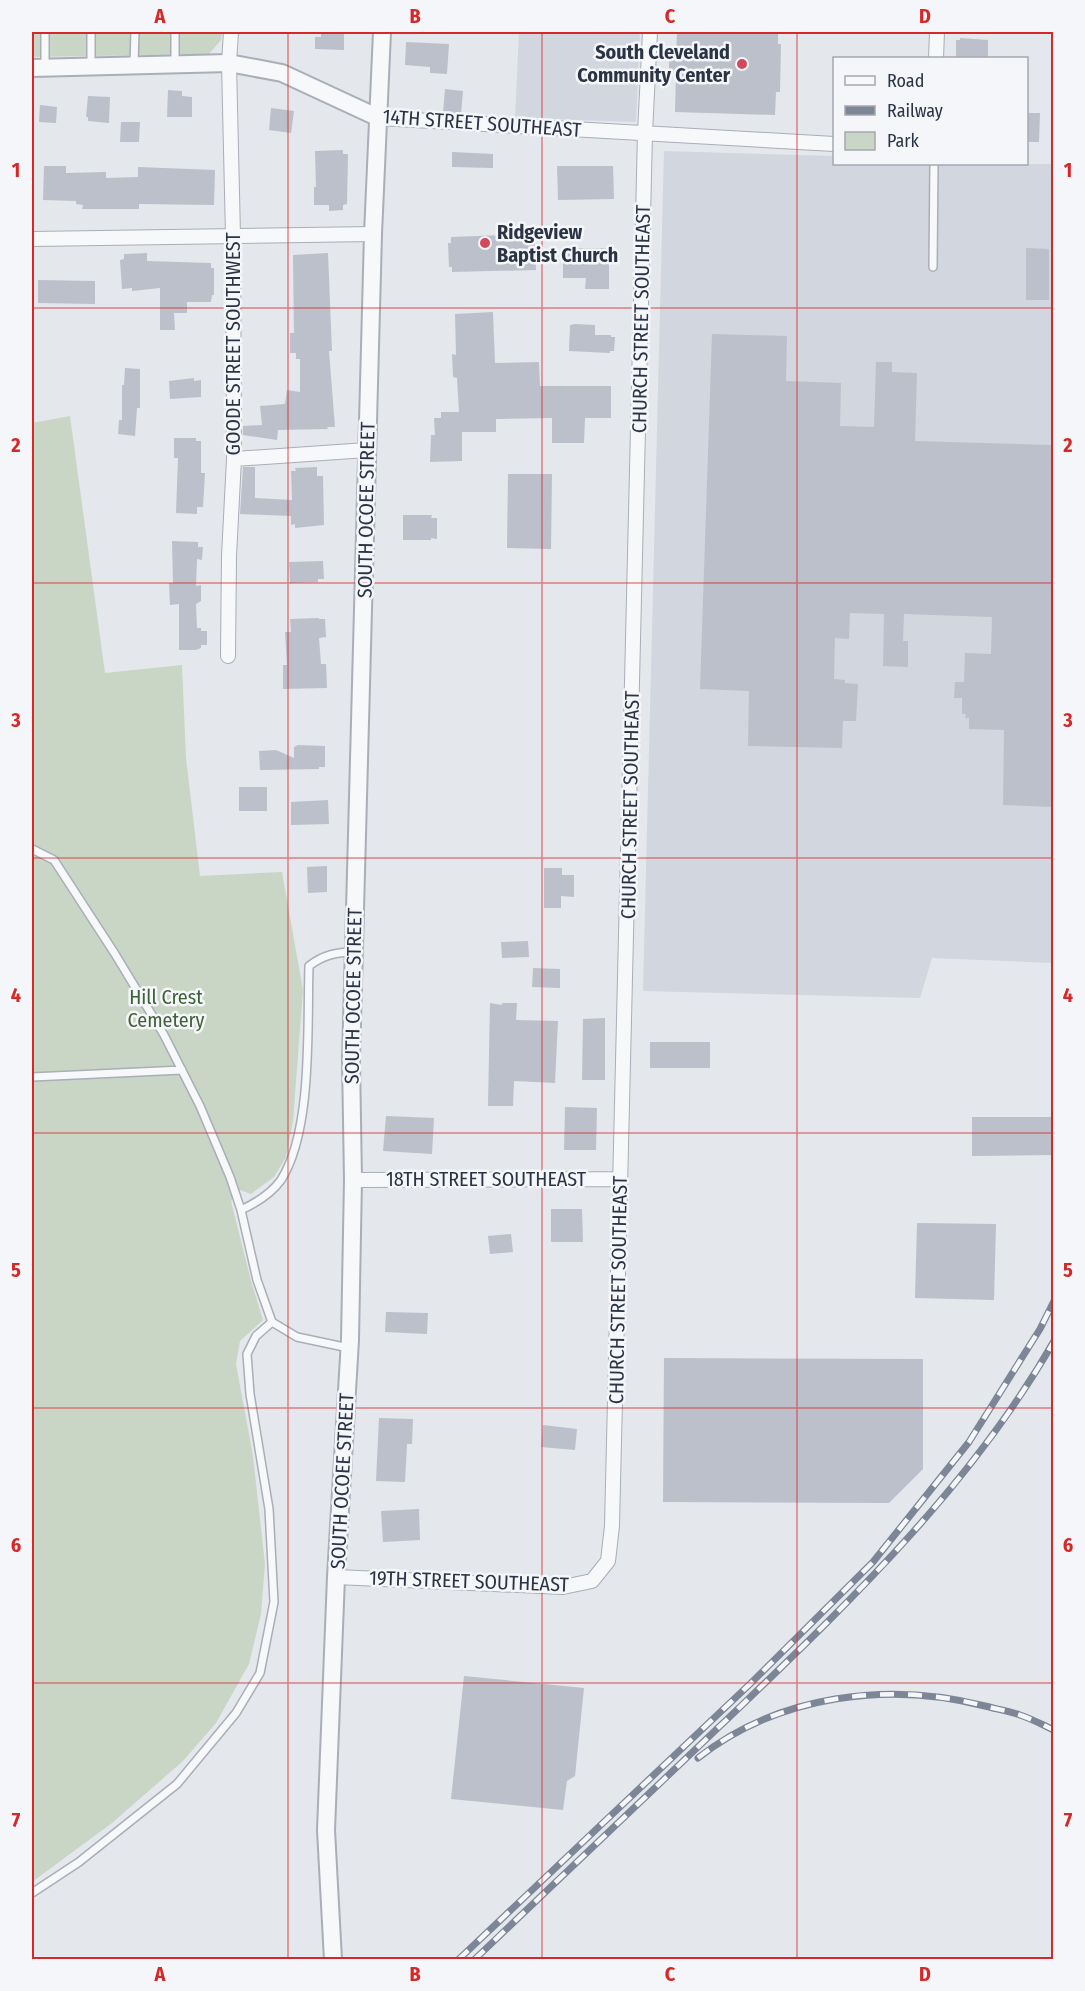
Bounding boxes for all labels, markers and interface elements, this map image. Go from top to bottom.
text: A [154,4,167,28]
text: B [409,4,421,28]
text: C [665,4,676,28]
text: D [919,4,931,28]
place label: South Cleveland Community Center [577,40,731,87]
marker: South Cleveland Community Center [735,57,749,71]
legend [833,57,1028,165]
text: Road [887,70,924,92]
text: Railway [887,100,943,122]
street label: 14TH STREET SOUTHEAST [382,104,583,142]
text: Park [887,130,920,152]
text: 1 [12,158,20,182]
text: 1 [1064,158,1072,182]
street label: CHURCH STREET SOUTHEAST [627,204,655,433]
place label: Ridgeview Baptist Church [497,220,618,267]
street label: GOODE STREET SOUTHWEST [221,232,245,456]
marker: Ridgeview Baptist Church [478,236,492,250]
street label: SOUTH OCOEE STREET [352,421,380,598]
text: 2 [10,433,21,457]
text: 2 [1062,433,1073,457]
street label: CHURCH STREET SOUTHEAST [616,690,644,919]
text: 3 [10,708,21,732]
text: 3 [1062,708,1073,732]
street label: SOUTH OCOEE STREET [339,907,367,1084]
text: 4 [11,983,21,1007]
text: 4 [1063,983,1073,1007]
park label: Hill Crest Cemetery [128,985,205,1032]
street label: 18TH STREET SOUTHEAST [386,1167,587,1191]
street label: CHURCH STREET SOUTHEAST [604,1175,632,1404]
text: 5 [11,1258,21,1282]
text: 5 [1063,1258,1073,1282]
street label: SOUTH OCOEE STREET [325,1392,359,1570]
text: 6 [11,1533,21,1557]
text: 6 [1063,1533,1073,1557]
street label: 19TH STREET SOUTHEAST [369,1566,570,1597]
text: 7 [12,1808,21,1832]
text: 7 [1064,1808,1073,1832]
text: A [154,1962,167,1986]
text: B [409,1962,421,1986]
text: C [665,1962,676,1986]
text: D [919,1962,931,1986]

